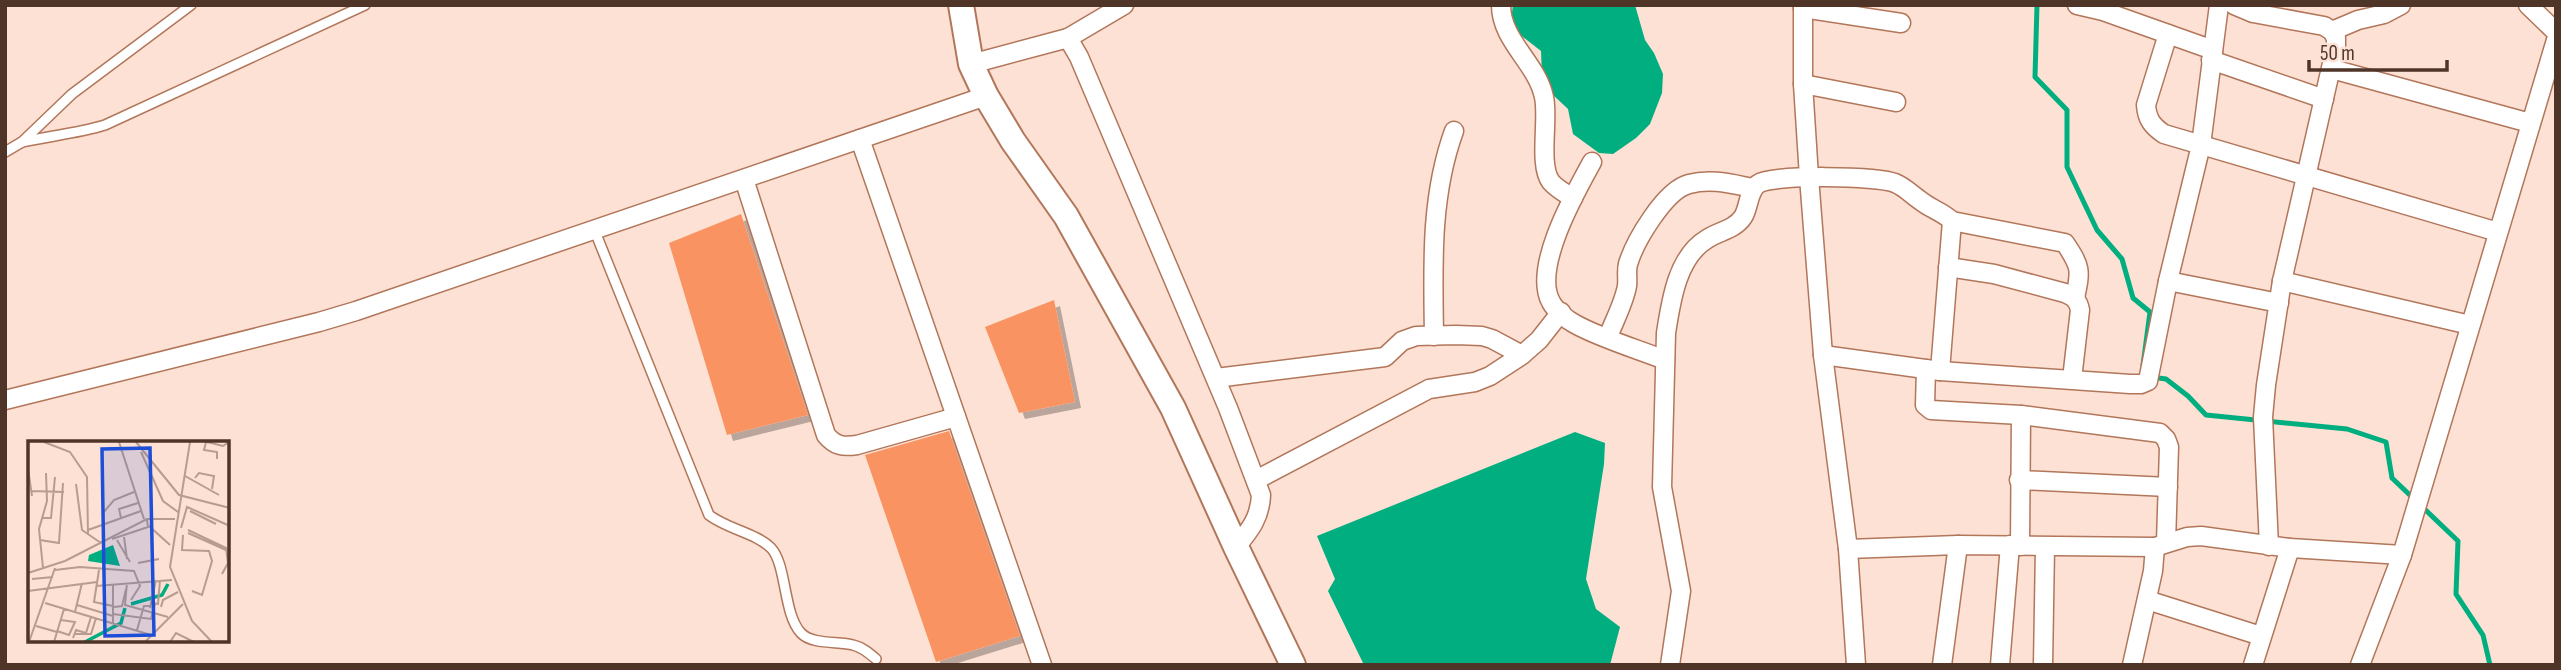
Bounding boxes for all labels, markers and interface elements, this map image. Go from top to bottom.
scale bar [2309,28,2447,72]
text: 50 m [2320,41,2355,66]
inset map [28,441,229,642]

